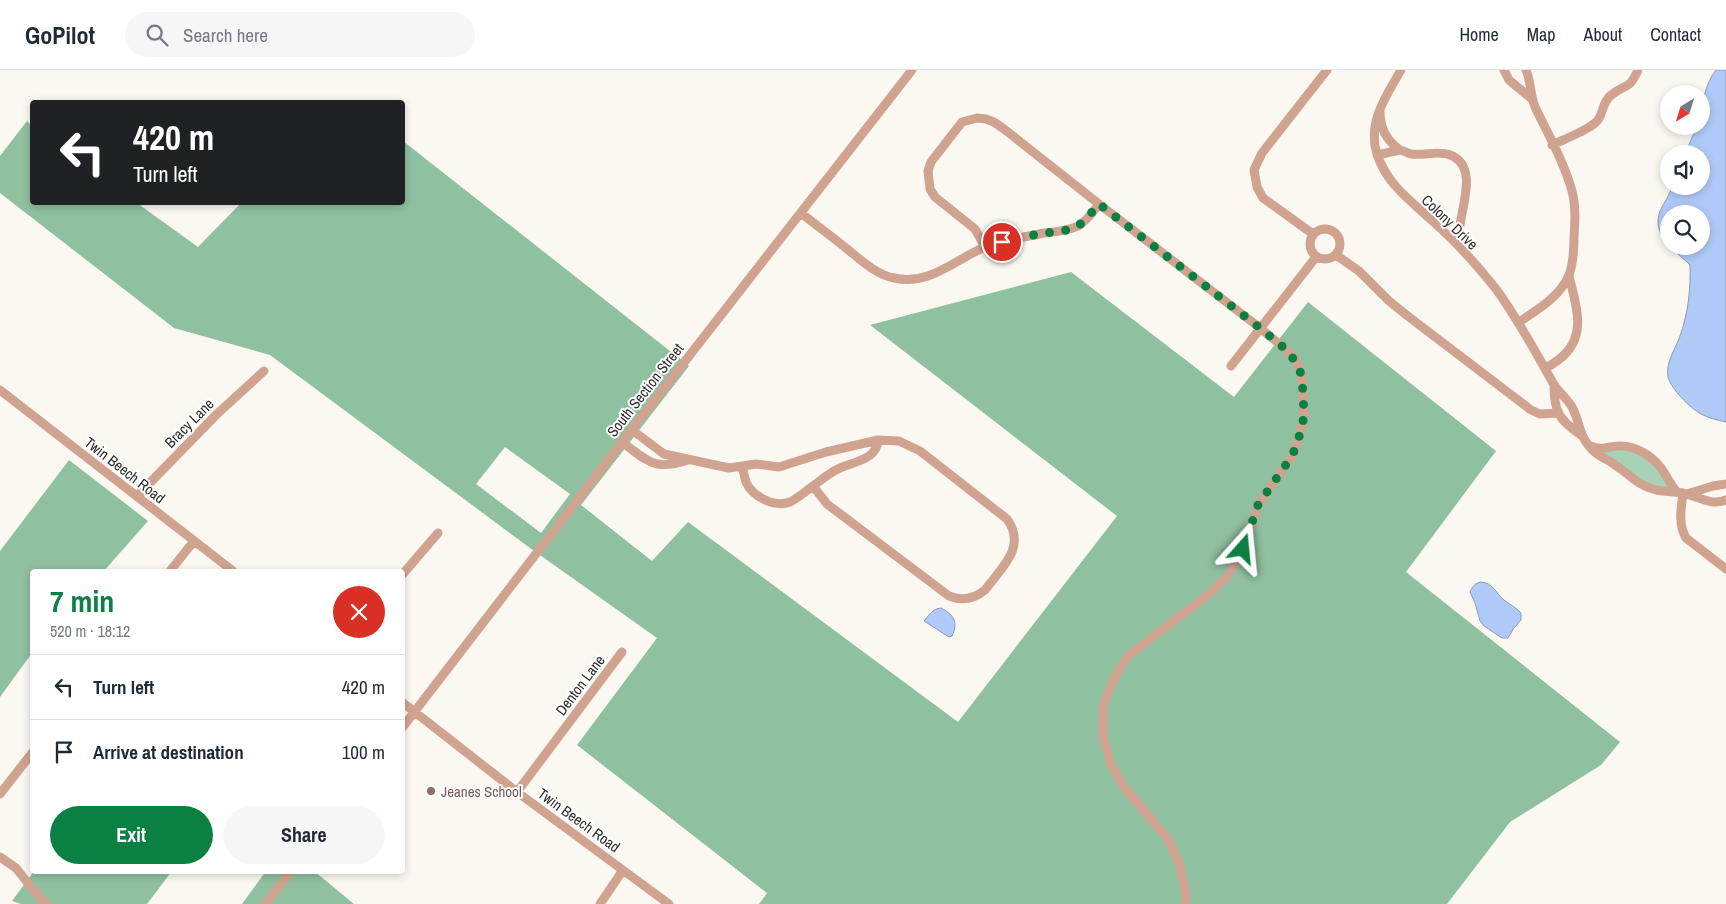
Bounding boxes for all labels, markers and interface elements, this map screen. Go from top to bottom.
search box [125,12,475,57]
text: GoPilot [25,19,95,51]
icon: search [143,21,171,49]
text: Search here [183,22,268,48]
text: Home [1459,22,1499,47]
text: Map [1527,22,1556,47]
text: About [1584,22,1622,47]
text: Contact [1650,22,1701,47]
north arrow [1660,85,1710,135]
map controls [1660,85,1710,255]
text: 420 m [133,114,214,161]
icon: left [50,120,115,185]
button: sound [1660,145,1710,195]
text: Turn left [133,159,198,189]
street label: Colony Drive [1417,190,1483,254]
button: search [1660,205,1710,255]
pin [981,221,1023,263]
icon: arrive [988,228,1016,256]
street label: South Section Street [602,338,689,441]
street label: Bracy Lane [160,393,219,452]
street label: Twin Beech Road [80,432,170,508]
position arrow [1216,522,1268,574]
text: 7 min [50,581,114,621]
button: close [333,586,385,638]
text: 520 m · 18:12 [50,620,130,642]
street label: Denton Lane [550,650,610,719]
icon: left [50,673,78,701]
text: Turn left [93,674,154,700]
text: 420 m [342,674,385,700]
icon: arrive [50,738,78,766]
text: Arrive at destination [93,739,244,765]
text: 100 m [342,739,385,765]
place label: Jeanes School [441,781,522,802]
street label: Twin Beech Road [534,783,624,857]
marker: Jeanes School [425,785,437,797]
button: Exit [50,806,213,864]
button: Share [223,806,385,864]

